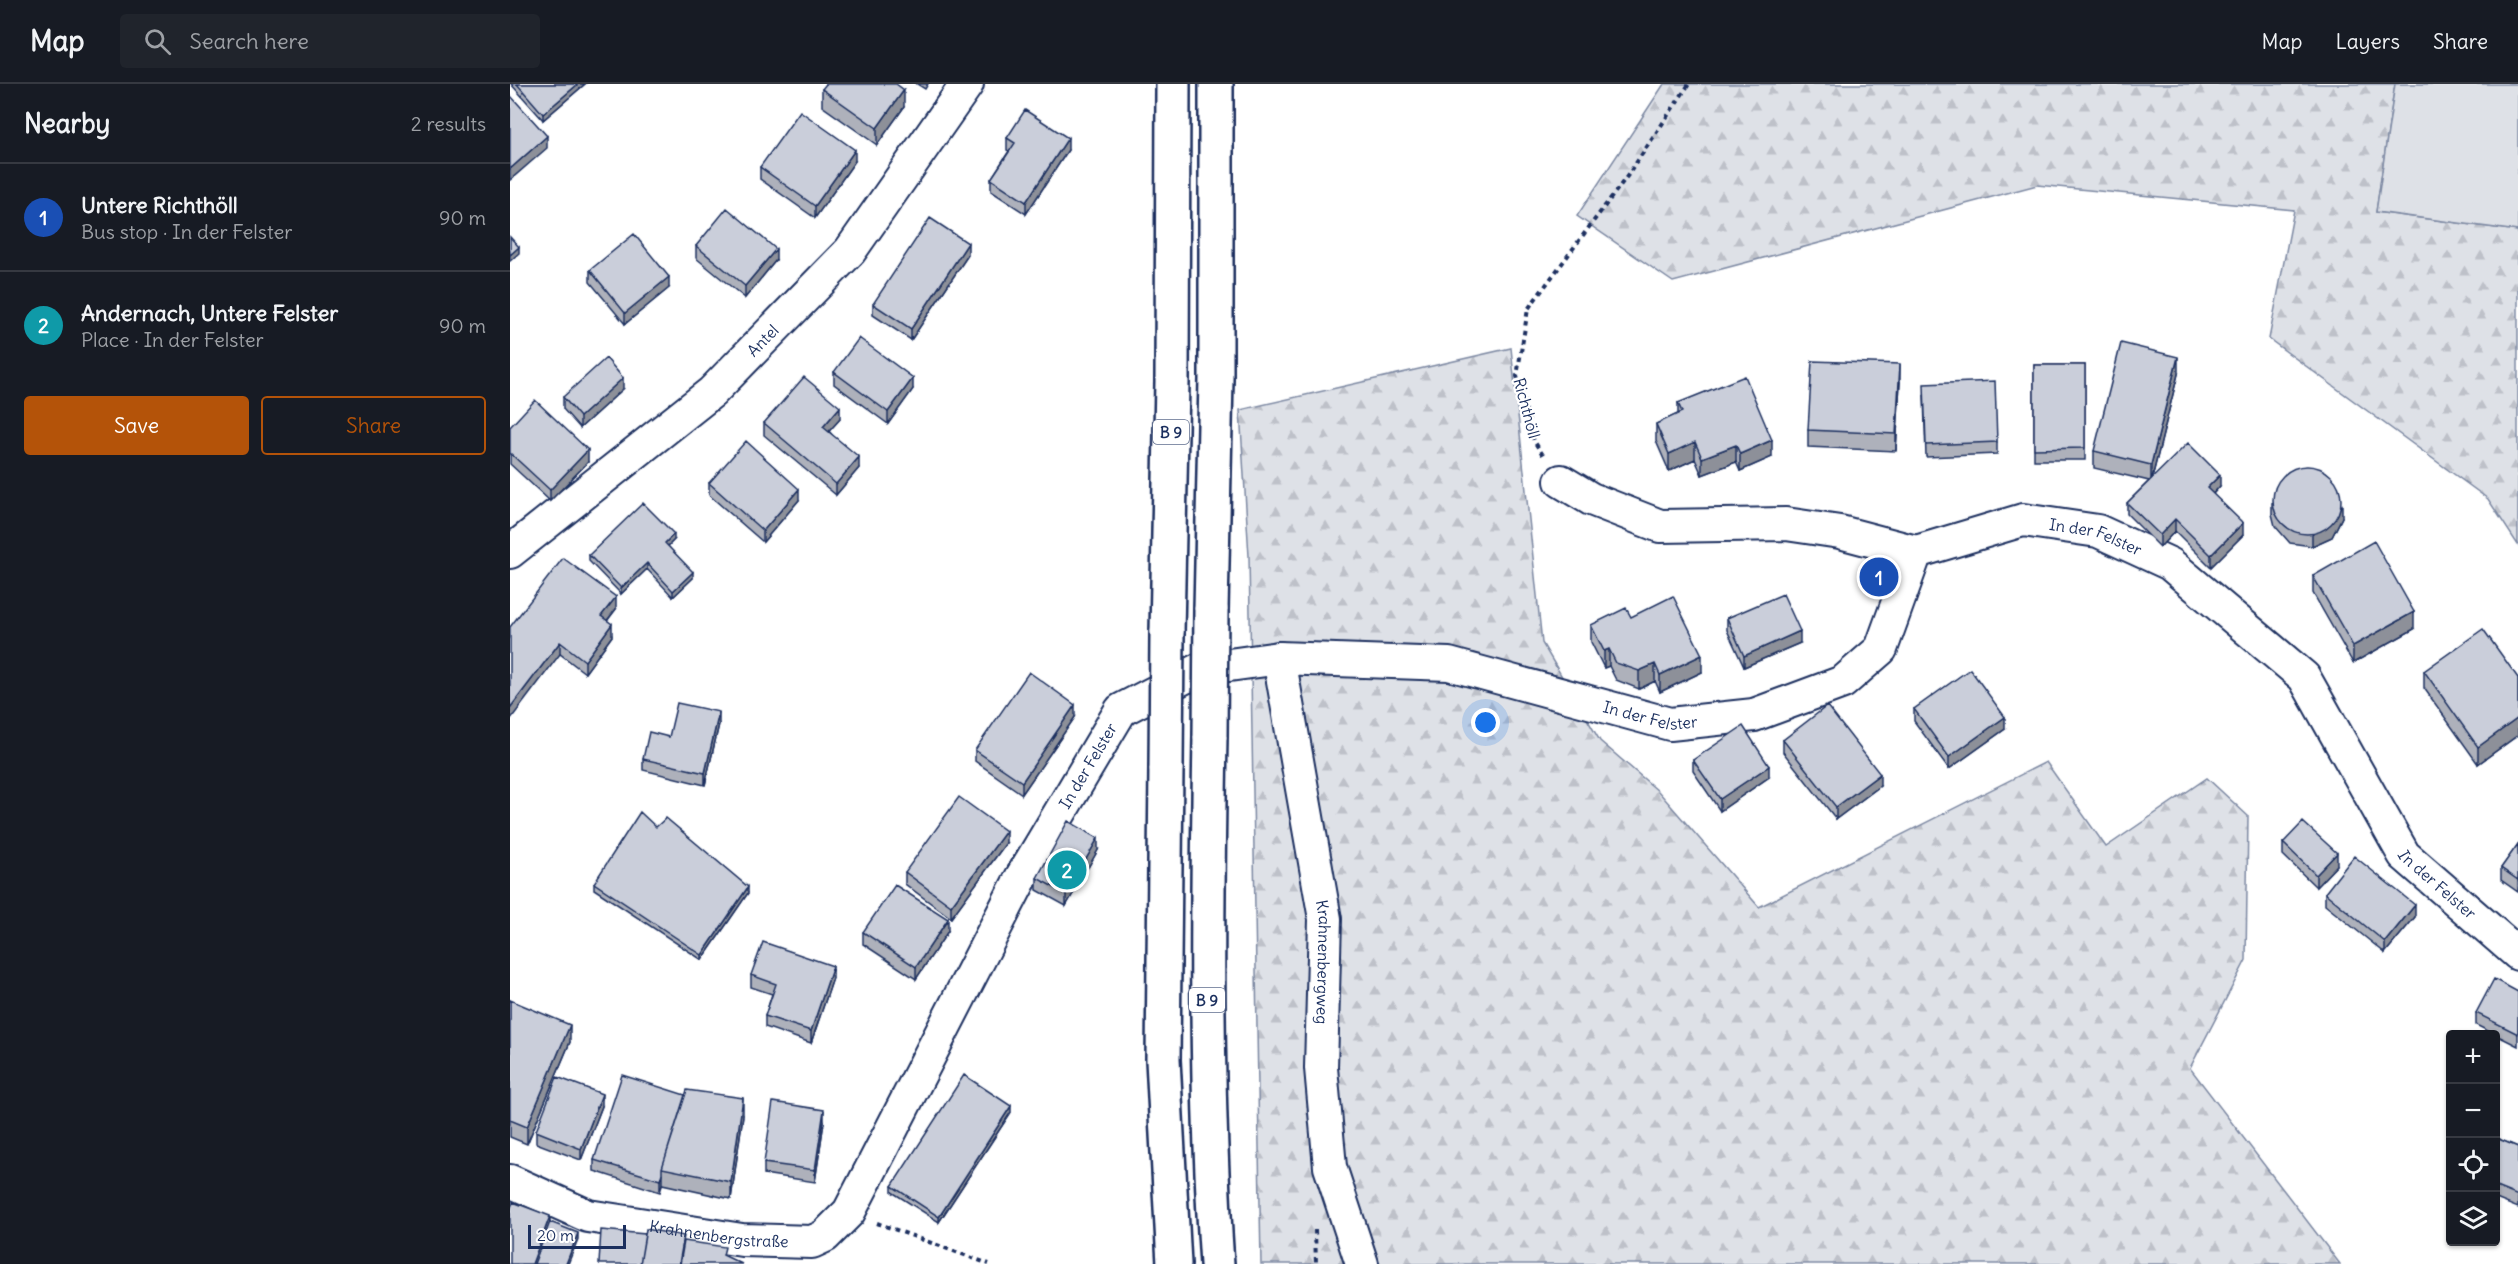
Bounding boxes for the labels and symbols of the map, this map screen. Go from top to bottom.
street label: Antel [743,320,783,360]
street label: Richthöll [1509,376,1545,440]
road number: B 9 [1153,420,1189,444]
street label: In der Felster [2048,514,2145,560]
pin: 1 [1860,554,1898,600]
street label: In der Felster [1601,696,1699,734]
your location [1471,708,1500,737]
street label: In der Felster [1055,719,1121,812]
street label: In der Felster [2393,847,2481,923]
pin: 2 [1048,848,1086,892]
street label: Krahnenbergweg [1312,898,1335,1025]
road number: B 9 [1189,988,1225,1012]
street label: Krahnenbergstraße [648,1216,789,1251]
scale bar [528,1222,626,1250]

